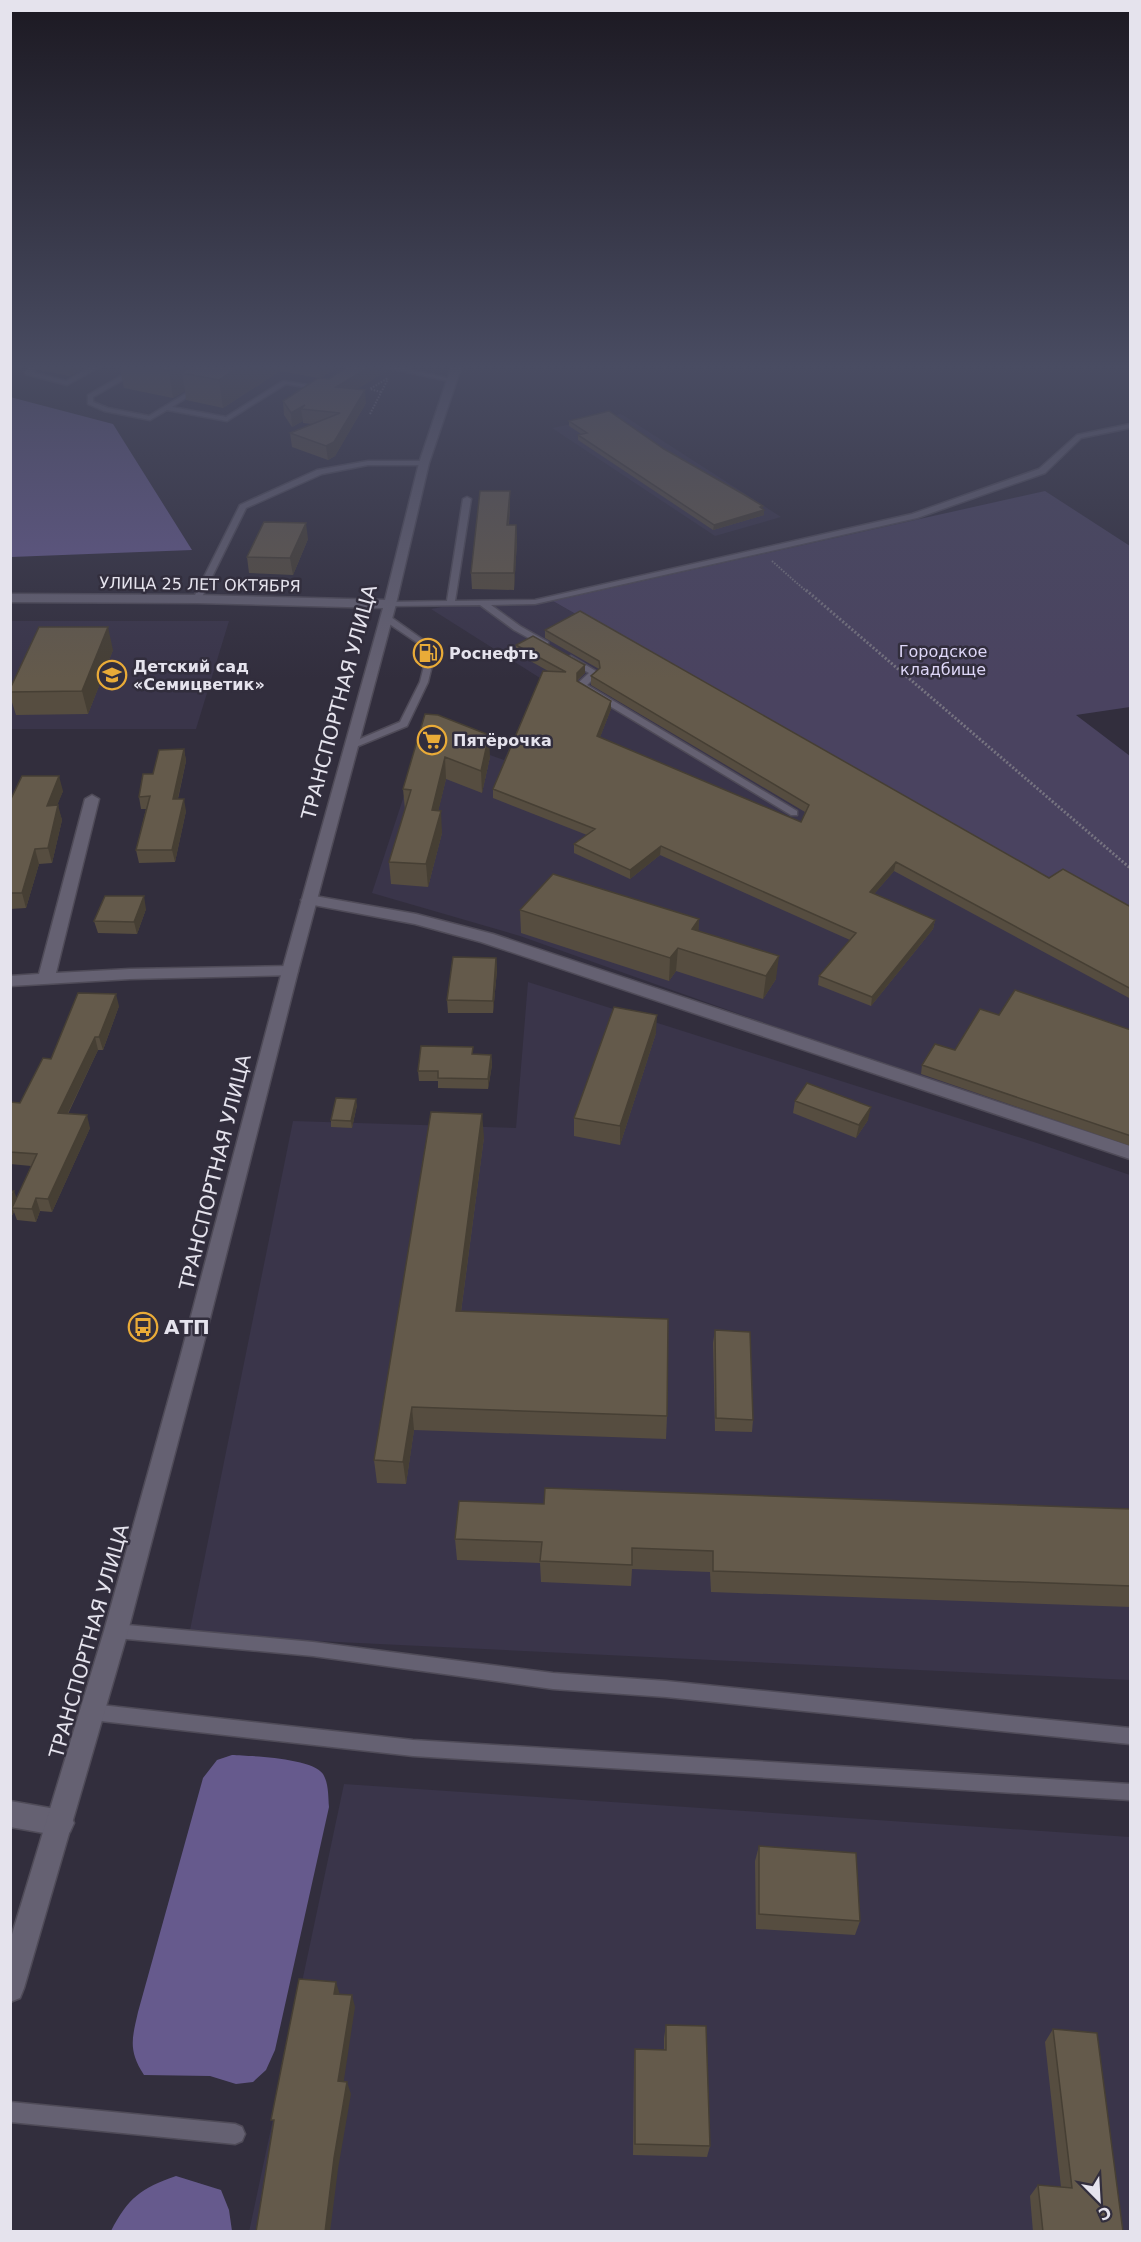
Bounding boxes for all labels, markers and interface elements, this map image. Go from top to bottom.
street label: УЛИЦА 25 ЛЕТ ОКТЯБРЯ [99,573,301,596]
street label: ТРАНСПОРТНАЯ УЛИЦА [296,582,382,823]
fuel station icon: Роснефть [412,637,444,669]
park label: Городское кладбище [899,642,987,679]
place label: Роснефть [449,644,538,663]
place label: Детский сад «Семицветик» [133,657,265,694]
school or university icon: Детский сад «Семицветик» [96,659,128,691]
supermarket icon: Пятёрочка [416,724,448,756]
place label: Пятёрочка [453,731,552,750]
street label: ТРАНСПОРТНАЯ УЛИЦА [174,1051,256,1293]
bus stop icon: АТП [127,1311,159,1343]
place label: АТП [164,1315,210,1339]
street label: ТРАНСПОРТНАЯ УЛИЦА [44,1521,134,1762]
north arrow [1069,2170,1129,2230]
text: С [1096,2202,1114,2224]

